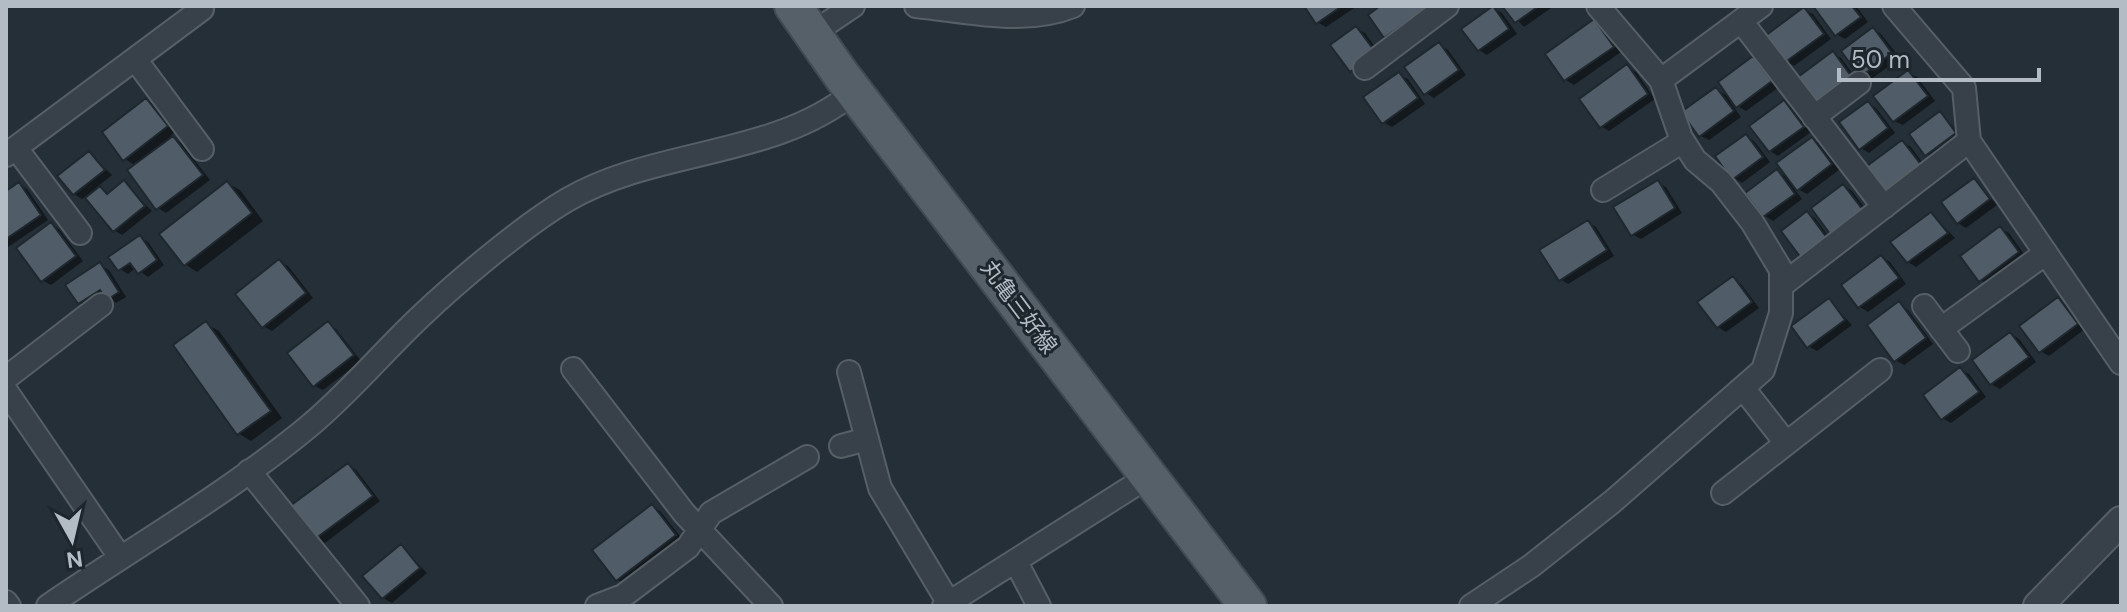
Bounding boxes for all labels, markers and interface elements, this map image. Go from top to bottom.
scale bar [1839,32,2039,82]
text: 50 m [1851,44,1910,75]
street label: 丸亀三好線 [974,254,1064,360]
north arrow [32,500,112,580]
text: N [65,544,85,575]

